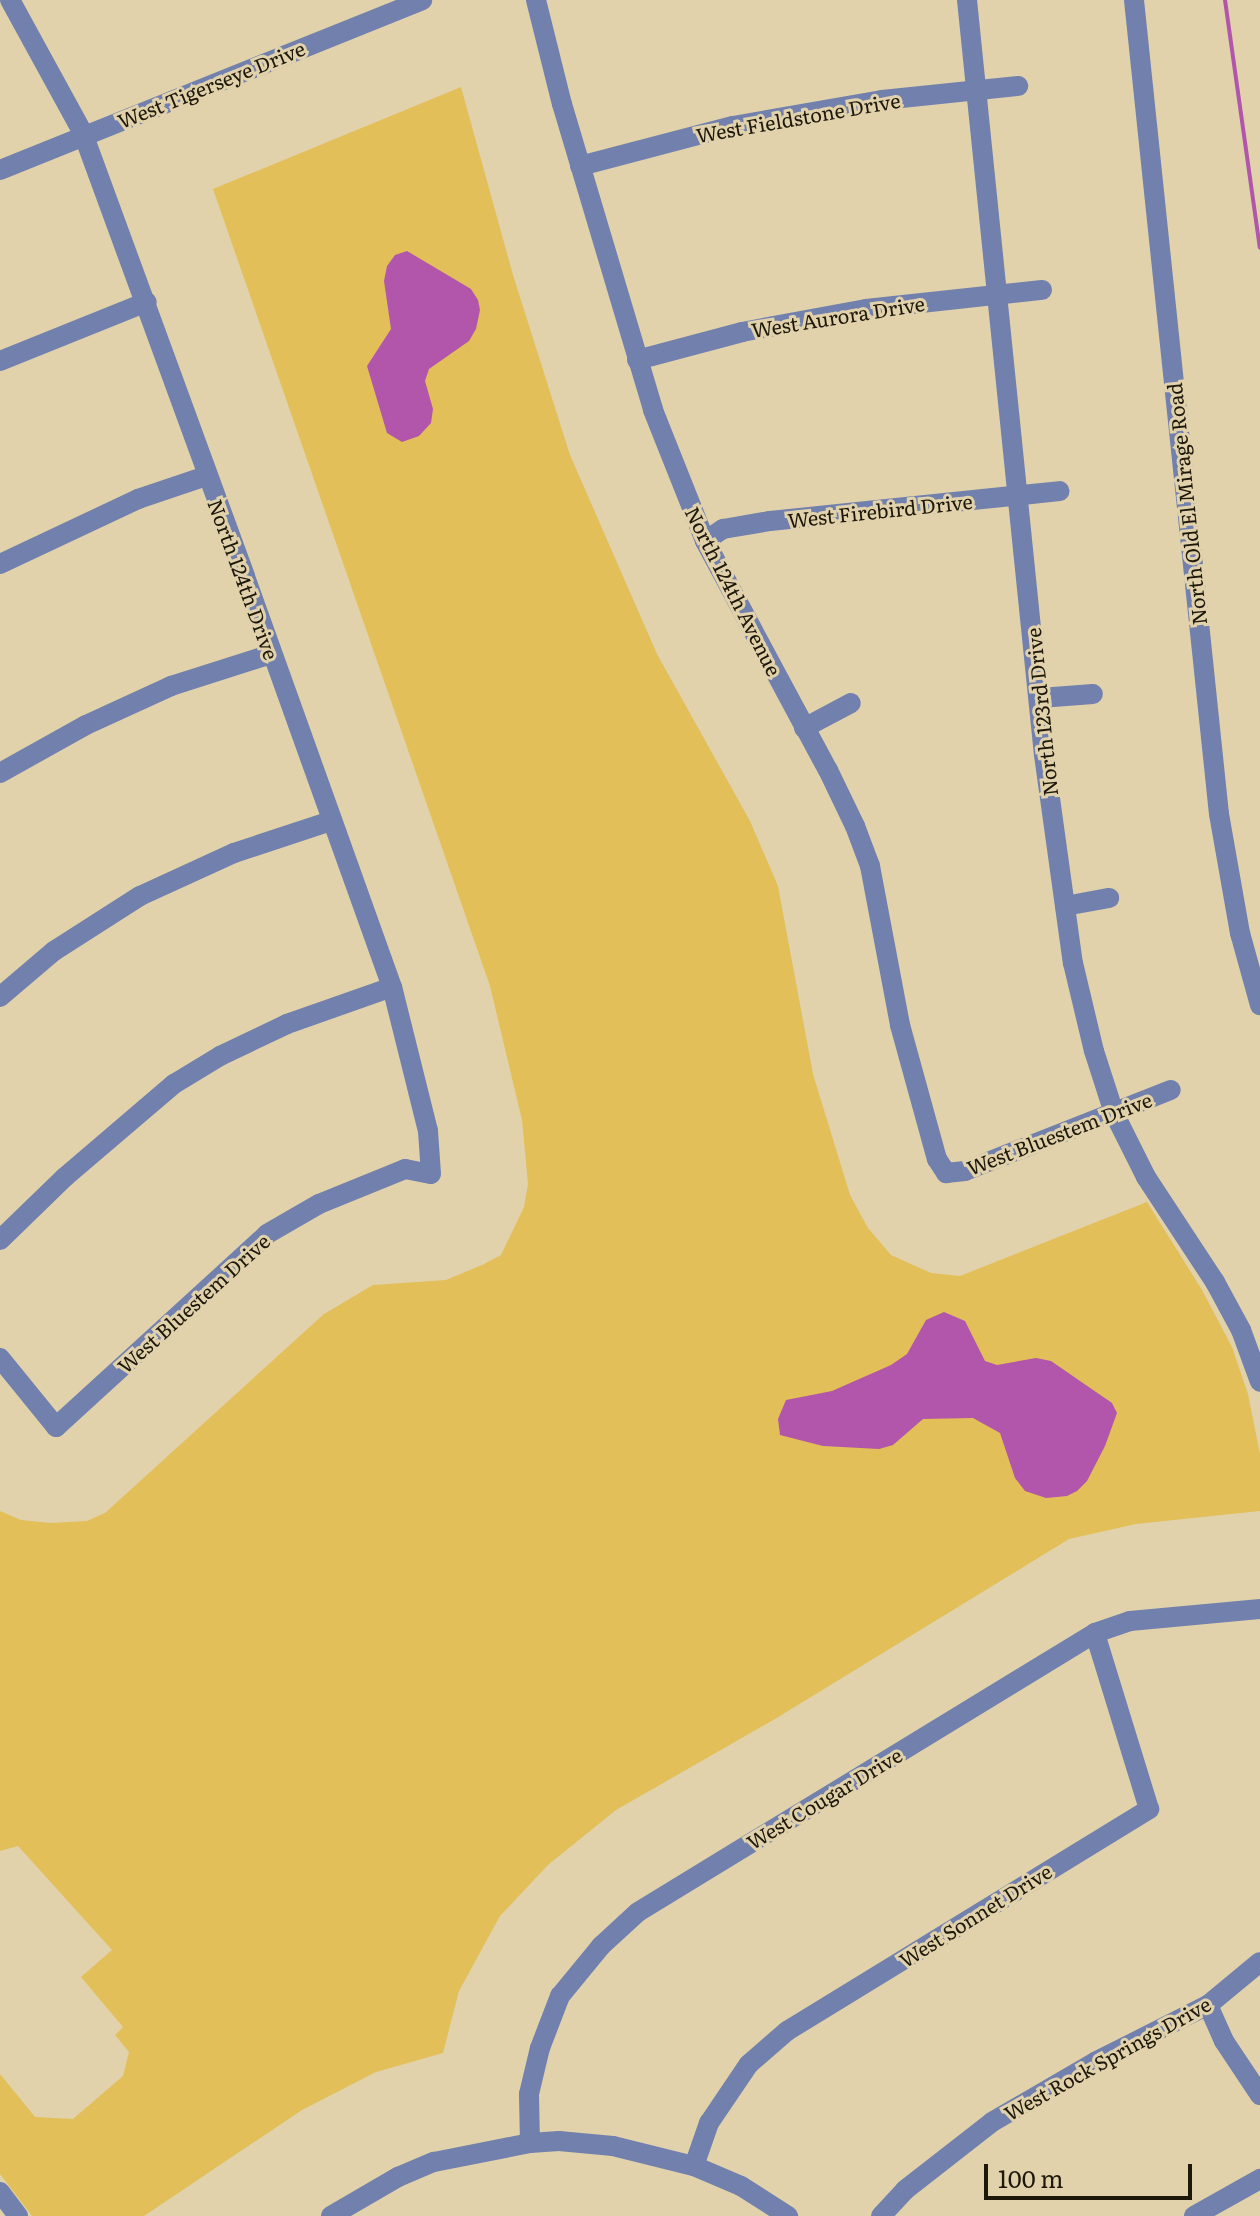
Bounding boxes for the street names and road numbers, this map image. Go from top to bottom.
street label: West Tigerseye Drive [114,35,308,133]
street label: West Fieldstone Drive [694,87,902,147]
street label: West Aurora Drive [750,290,926,342]
street label: North Old El Mirage Road [1161,382,1211,626]
street label: West Firebird Drive [786,488,974,532]
street label: North 124th Drive [204,495,284,663]
street label: North 124th Avenue [681,502,787,680]
street label: North 123rd Drive [1020,627,1062,797]
street label: West Bluestem Drive [963,1087,1155,1179]
street label: West Bluestem Drive [112,1228,274,1378]
street label: West Cougar Drive [742,1742,906,1854]
street label: West Sonnet Drive [894,1858,1056,1972]
street label: West Rock Springs Drive [1000,1991,1214,2125]

